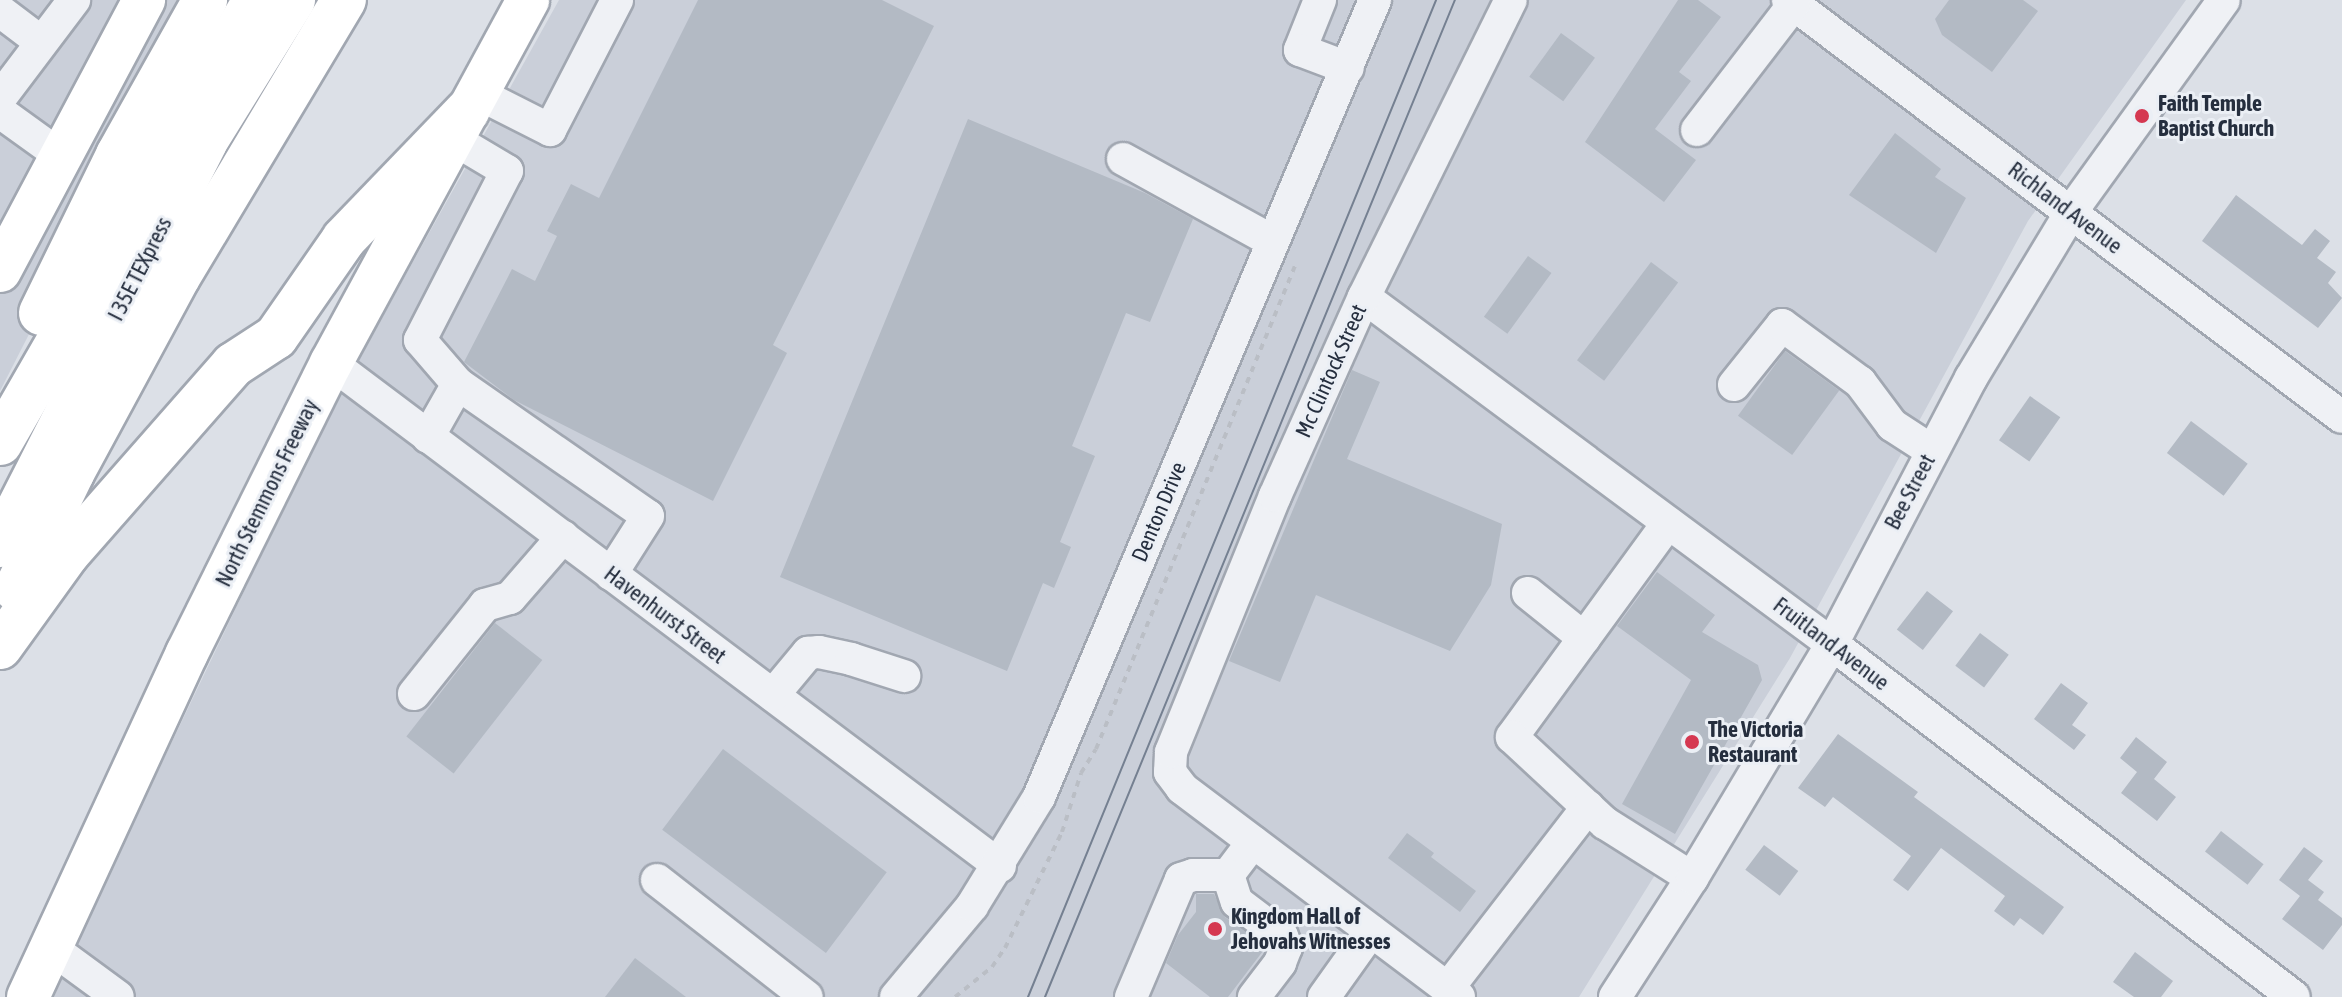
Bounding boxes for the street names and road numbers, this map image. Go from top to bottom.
street label: Richland Avenue [2003,157,2127,259]
street label: I 35E TEXpress [103,213,177,325]
street label: Mc Clintock Street [1290,300,1372,442]
street label: North Stemmons Freeway [210,395,324,591]
street label: Bee Street [1879,450,1941,534]
street label: Denton Drive [1126,458,1192,566]
street label: Havenhurst Street [599,561,731,669]
street label: Fruitland Avenue [1768,592,1894,696]

